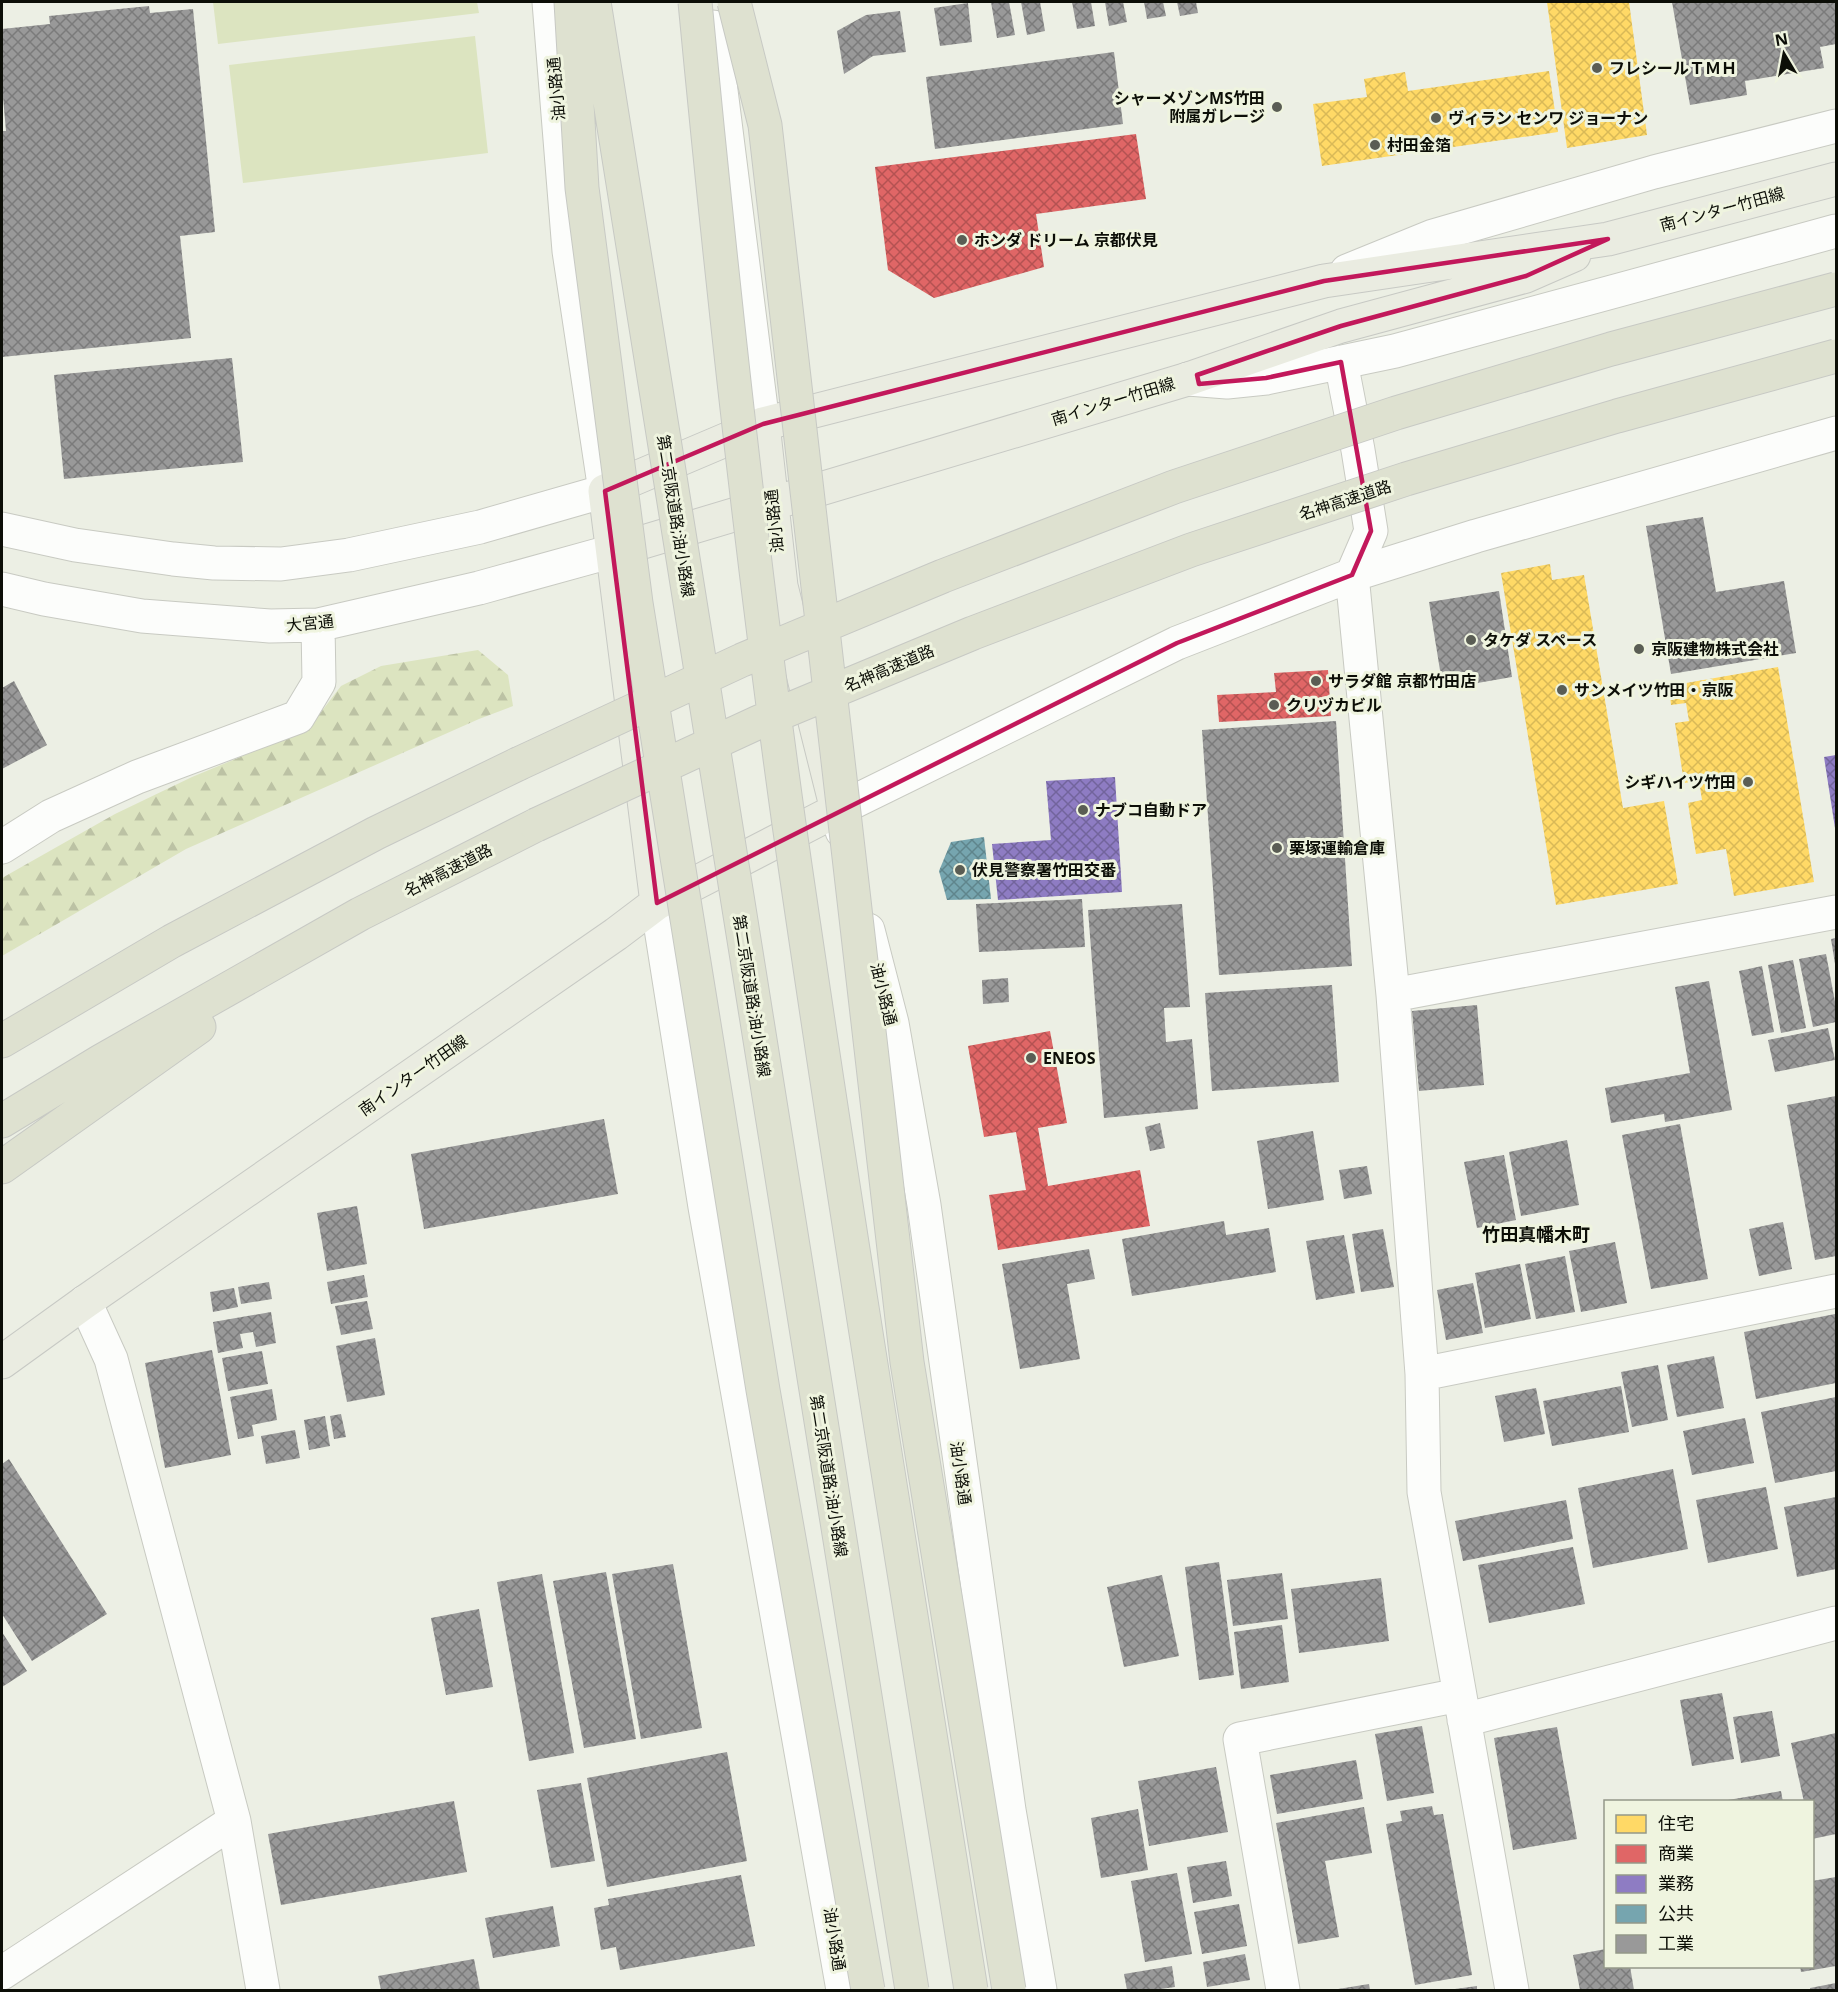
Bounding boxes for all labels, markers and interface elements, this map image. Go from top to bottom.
north arrow [1754,24,1814,84]
text: N [1773,27,1790,51]
street label: 油小路通 [542,56,570,122]
place label: フレシールＴＭＨ [1609,57,1737,79]
marker: フレシールＴＭＨ [1590,61,1604,75]
place label: シャーメゾンMS竹田 附属ガレージ [1114,87,1265,127]
marker: シャーメゾンMS竹田 附属ガレージ [1270,100,1284,114]
place label: ヴィラン センワ ジョーナン [1448,107,1648,129]
marker: ヴィラン センワ ジョーナン [1429,111,1443,125]
place label: 村田金箔 [1387,134,1451,156]
marker: 村田金箔 [1368,138,1382,152]
street label: 南インター竹田線 [1657,182,1787,236]
place label: ホンダ ドリーム 京都伏見 [974,229,1158,251]
marker: ホンダ ドリーム 京都伏見 [955,233,969,247]
street label: 南インター竹田線 [1049,372,1177,430]
street label: 第二京阪道路;油小路線 [652,433,700,599]
street label: 名神高速道路 [1296,475,1394,525]
street label: 油小路通 [760,488,788,554]
street label: 大宮通 [285,610,335,636]
place label: タケダ スペース [1483,629,1597,651]
marker: タケダ スペース [1464,633,1478,647]
place label: 京阪建物株式会社 [1651,638,1779,660]
street label: 名神高速道路 [841,639,937,697]
marker: 京阪建物株式会社 [1632,642,1646,656]
place label: サラダ館 京都竹田店 [1328,670,1476,692]
marker: サラダ館 京都竹田店 [1309,674,1323,688]
place label: サンメイツ竹田・京阪 [1574,679,1734,701]
marker: サンメイツ竹田・京阪 [1555,683,1569,697]
place label: クリヅカビル [1286,694,1382,716]
marker: クリヅカビル [1267,698,1281,712]
place label: シギハイツ竹田 [1624,771,1736,793]
marker: シギハイツ竹田 [1741,775,1755,789]
place label: ナブコ自動ドア [1095,799,1207,821]
marker: ナブコ自動ドア [1076,803,1090,817]
place label: 栗塚運輸倉庫 [1289,837,1385,859]
street label: 名神高速道路 [400,838,496,902]
marker: 栗塚運輸倉庫 [1270,841,1284,855]
place label: 伏見警察署竹田交番 [972,859,1116,881]
marker: 伏見警察署竹田交番 [953,863,967,877]
street label: 第二京阪道路;油小路線 [728,913,776,1079]
street label: 油小路通 [866,960,902,1028]
street label: 南インター竹田線 [354,1029,472,1121]
place label: ENEOS [1043,1047,1096,1069]
marker: ENEOS [1024,1051,1038,1065]
district label: 竹田真幡木町 [1482,1222,1590,1246]
street label: 第二京阪道路;油小路線 [805,1393,853,1559]
street label: 油小路通 [946,1440,976,1506]
legend [1604,1800,1814,1968]
text: 住宅 [1658,1811,1694,1835]
text: 商業 [1658,1841,1694,1865]
text: 業務 [1658,1871,1694,1895]
text: 公共 [1658,1901,1694,1925]
street label: 油小路通 [819,1906,851,1972]
text: 工業 [1658,1931,1694,1955]

